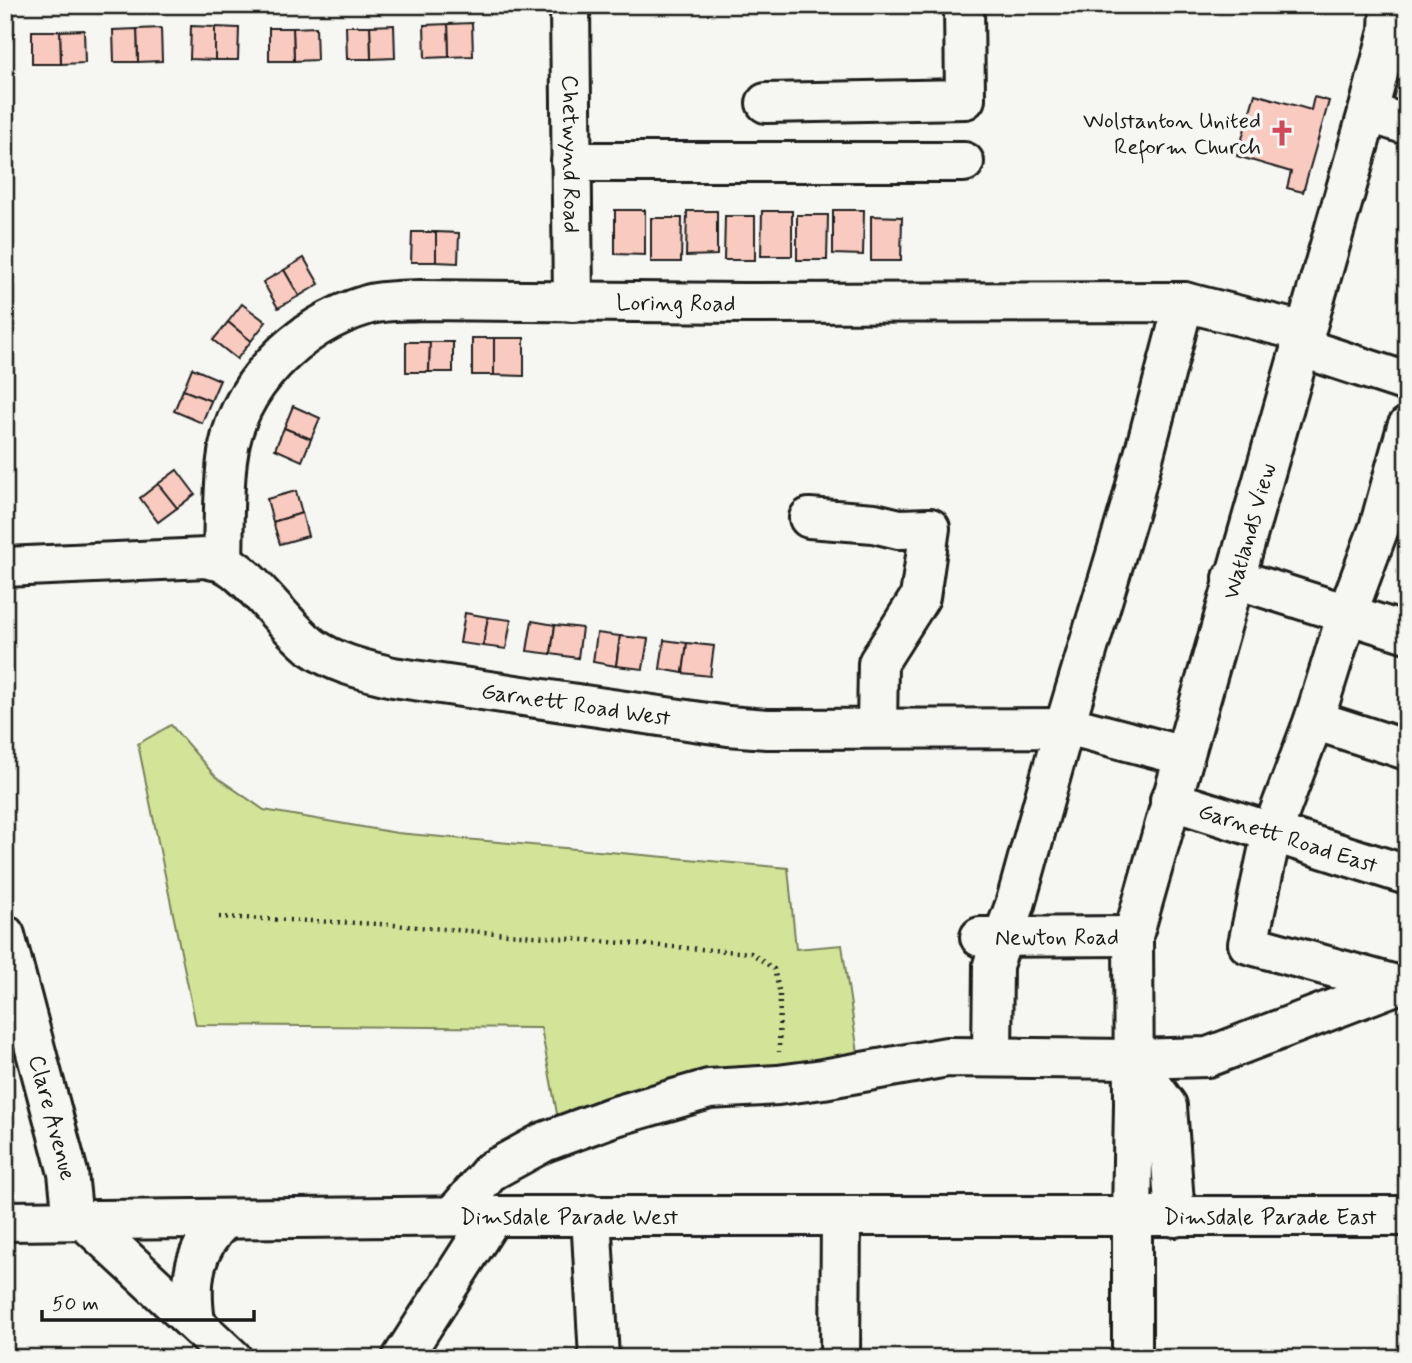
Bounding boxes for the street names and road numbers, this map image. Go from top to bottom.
street label: Chetwynd Road [554,75,585,233]
street label: Loring Road [616,289,736,320]
street label: Watlands View [1217,460,1284,603]
street label: Garnett Road West [479,677,672,734]
street label: Garnett Road East [1194,797,1381,882]
street label: Newton Road [995,923,1119,954]
street label: Clare Avenue [20,1052,82,1182]
street label: Dimsdale Parade West [460,1203,678,1233]
street label: Dimsdale Parade East [1163,1203,1377,1233]

